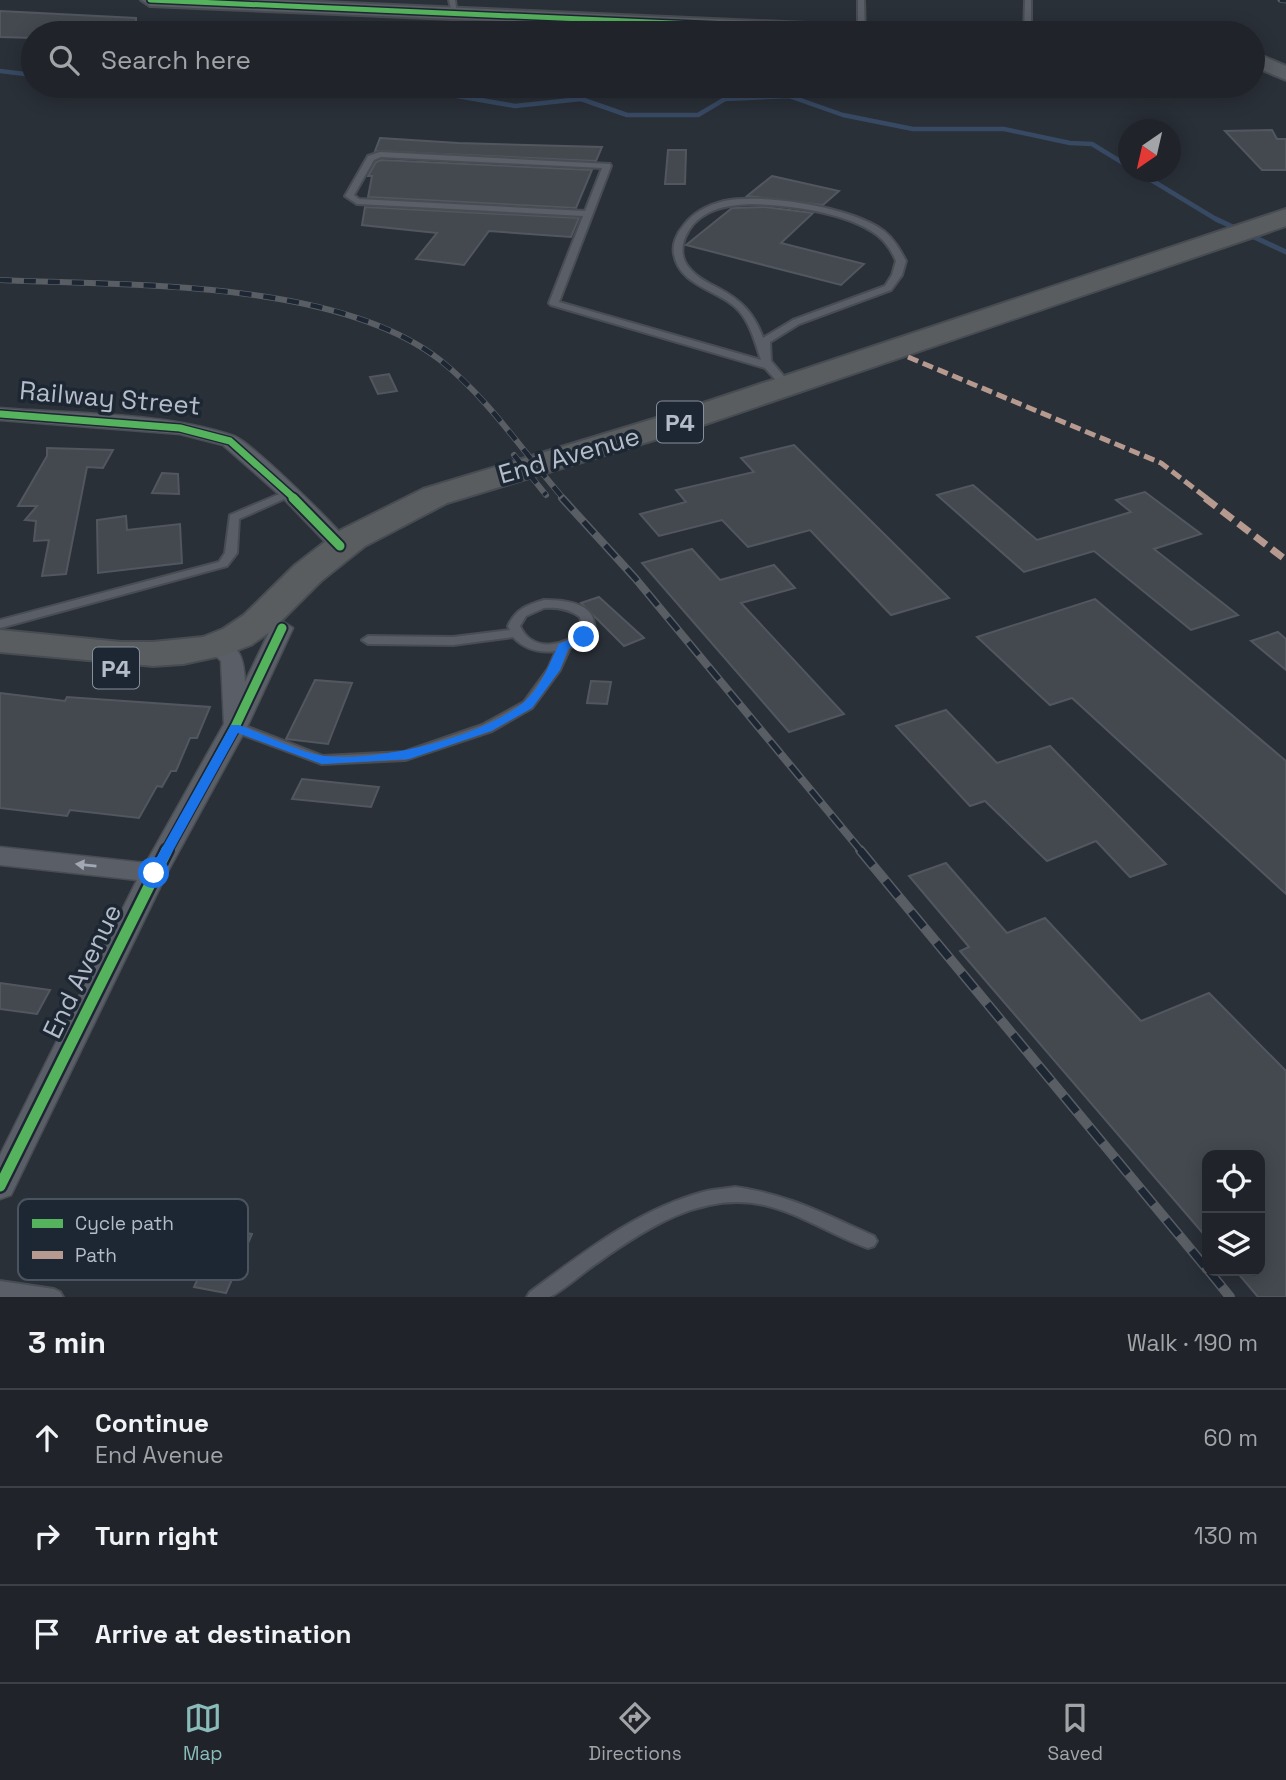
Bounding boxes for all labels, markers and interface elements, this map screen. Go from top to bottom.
search box [21,21,1265,98]
icon: search [45,41,83,79]
text: Search here [101,43,251,77]
north arrow [1118,119,1181,182]
street label: Railway Street [18,373,202,423]
road number: P4 [657,402,703,442]
street label: End Avenue [494,419,644,491]
route end [568,621,599,652]
road number: P4 [93,648,139,688]
route start [138,857,169,888]
one-way arrow [75,860,97,871]
street label: End Avenue [35,898,129,1044]
map controls [1202,1150,1265,1276]
button: locate [1202,1150,1265,1213]
legend [18,1199,248,1280]
text: Cycle path [75,1211,174,1236]
button: layers [1202,1213,1265,1276]
text: Path [75,1243,117,1268]
text: 3 min [28,1323,106,1362]
text: Walk · 190 m [1127,1328,1258,1358]
text: Continue [95,1406,209,1440]
icon: ahead [28,1419,66,1457]
text: 60 m [1203,1423,1258,1453]
text: End Avenue [95,1440,224,1470]
icon: right [28,1517,66,1555]
text: Turn right [95,1519,219,1553]
text: 130 m [1194,1521,1258,1551]
icon: arrive [28,1615,66,1653]
text: Arrive at destination [95,1617,352,1651]
tab: Map [183,1699,223,1766]
tab: Directions [589,1699,682,1766]
tab: Saved [1048,1699,1103,1766]

